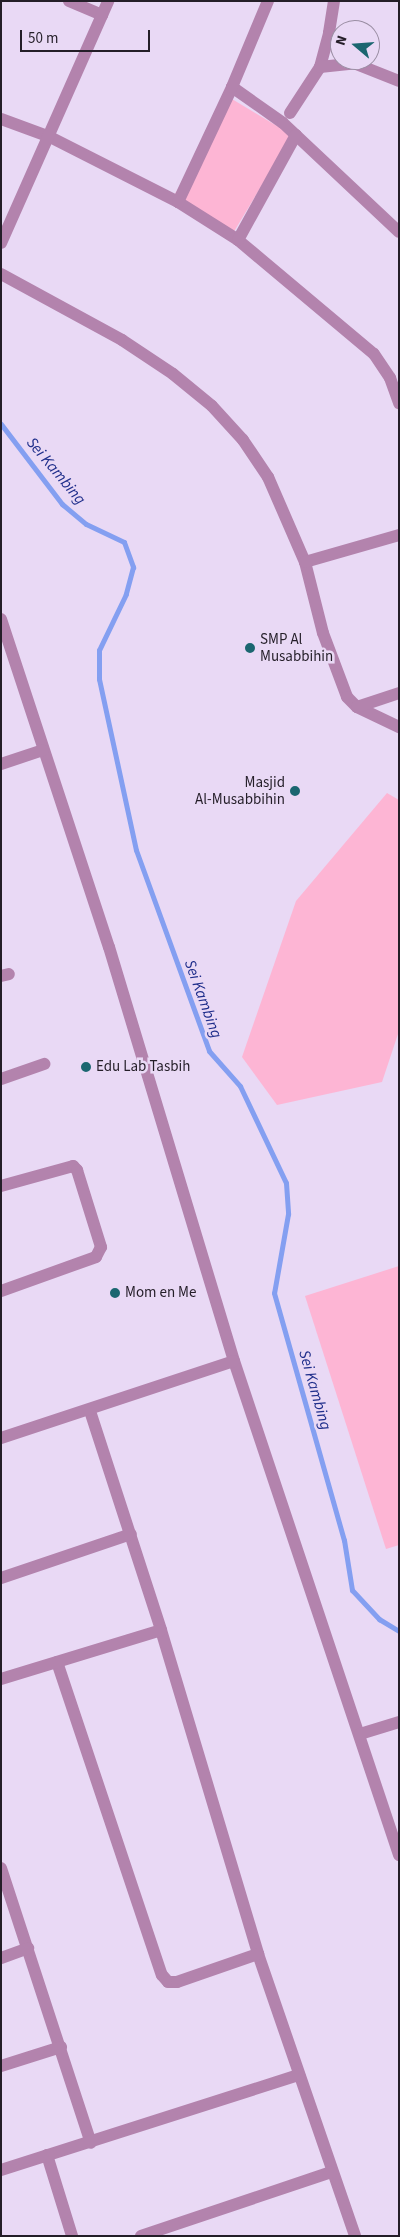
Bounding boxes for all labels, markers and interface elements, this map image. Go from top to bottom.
scale bar [22,20,152,52]
north arrow [330,20,380,70]
text: 50 m [28,28,58,49]
text: N [331,33,353,48]
water label: Sei Kambing [22,433,90,509]
place label: SMP Al Musabbihin [260,630,333,665]
marker: SMP Al Musabbihin [244,642,256,654]
place label: Masjid Al-Musabbihin [195,773,285,808]
marker: Masjid Al-Musabbihin [289,785,301,797]
water label: Sei Kambing [180,957,226,1041]
place label: Edu Lab Tasbih [96,1058,190,1076]
marker: Edu Lab Tasbih [80,1061,92,1073]
place label: Mom en Me [125,1284,196,1302]
marker: Mom en Me [109,1287,121,1299]
water label: Sei Kambing [294,1348,336,1432]

